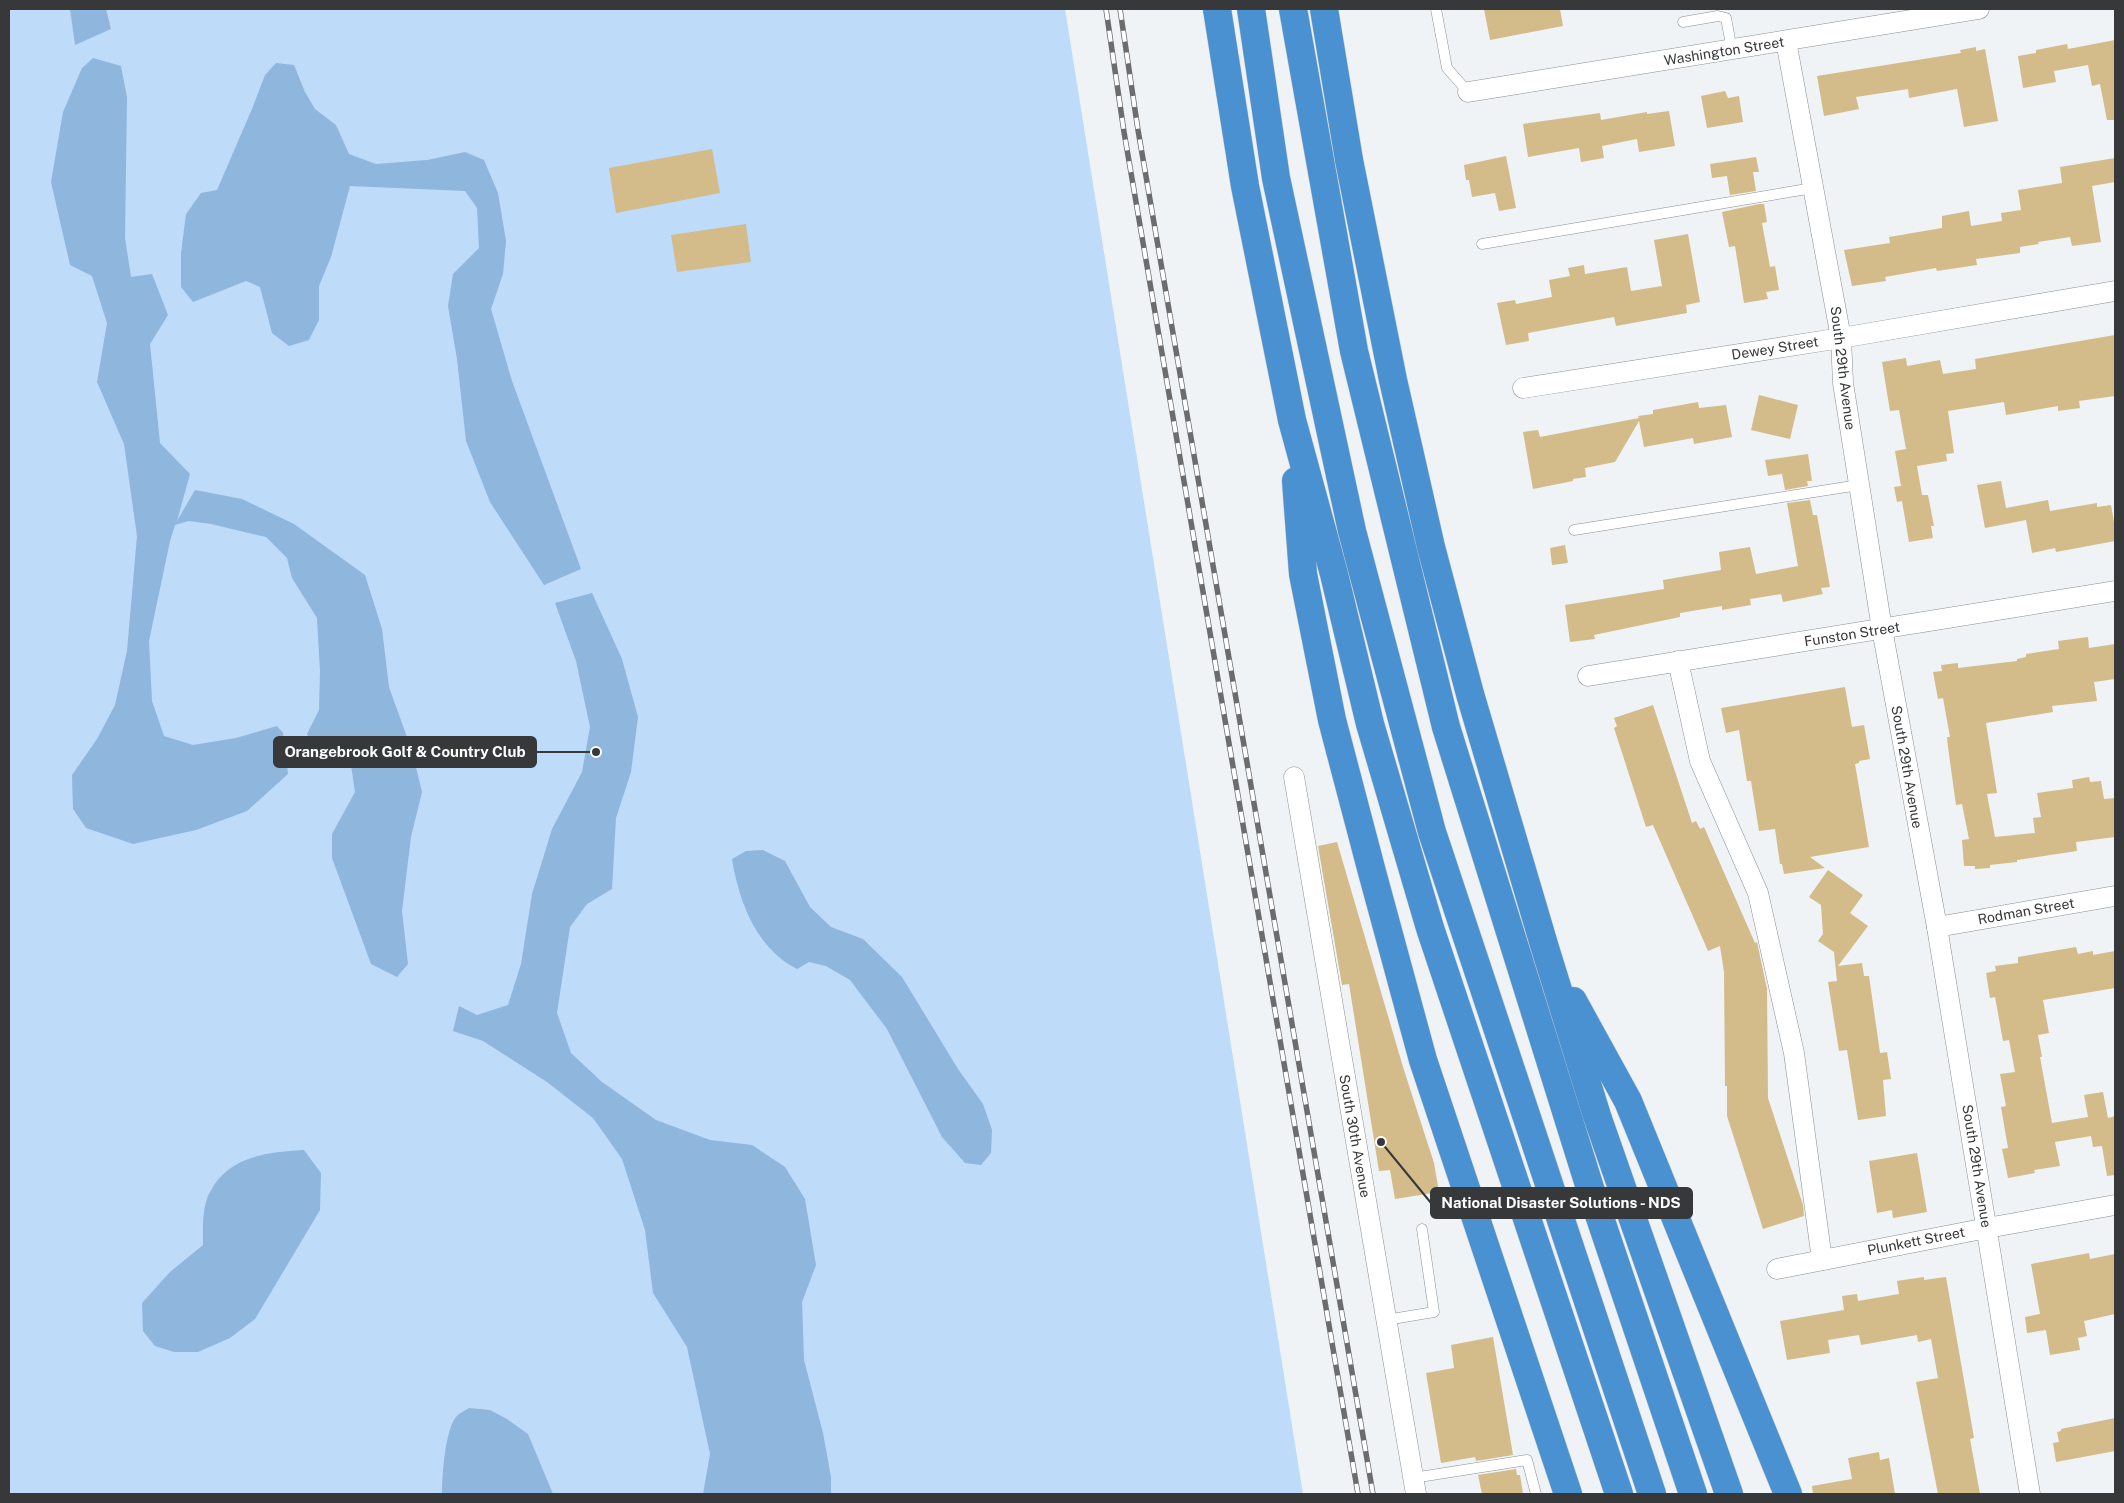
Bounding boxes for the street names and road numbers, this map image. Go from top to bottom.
street label: Washington Street [1663,34,1785,68]
street label: South 29th Avenue [1827,305,1859,431]
street label: Dewey Street [1730,333,1820,363]
street label: Funston Street [1803,619,1901,649]
street label: South 29th Avenue [1888,704,1926,830]
street label: Rodman Street [1976,895,2076,927]
street label: South 30th Avenue [1336,1073,1374,1199]
street label: South 29th Avenue [1959,1103,1995,1229]
street label: Plunkett Street [1866,1224,1966,1258]

